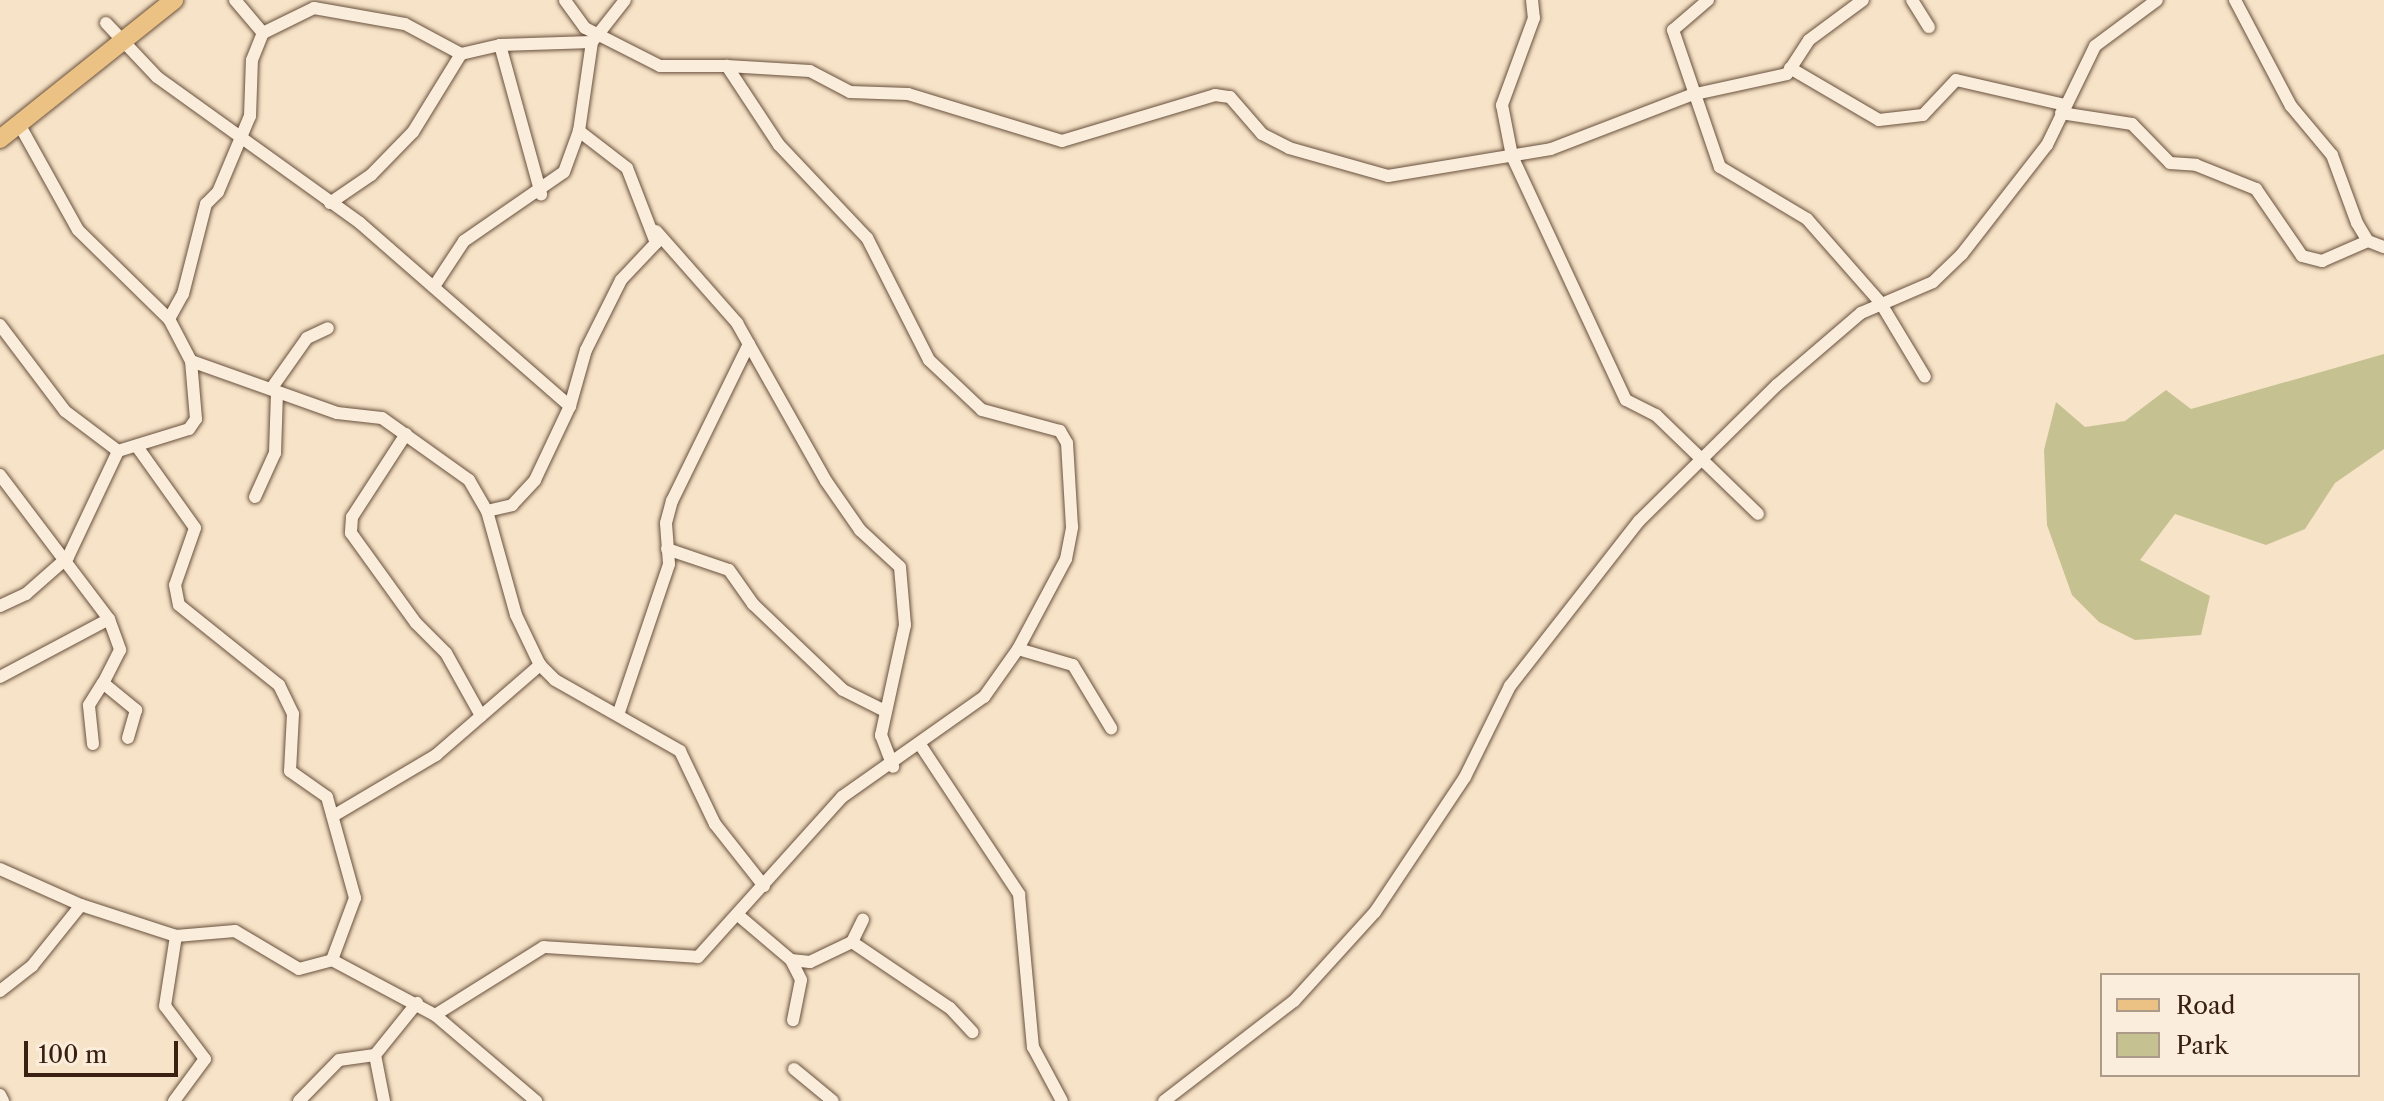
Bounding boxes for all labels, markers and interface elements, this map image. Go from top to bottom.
legend [2100,973,2360,1077]
text: Road [2176,991,2235,1020]
scale bar [28,1025,182,1075]
text: Park [2176,1031,2228,1060]
text: 100 m [38,1040,107,1069]

